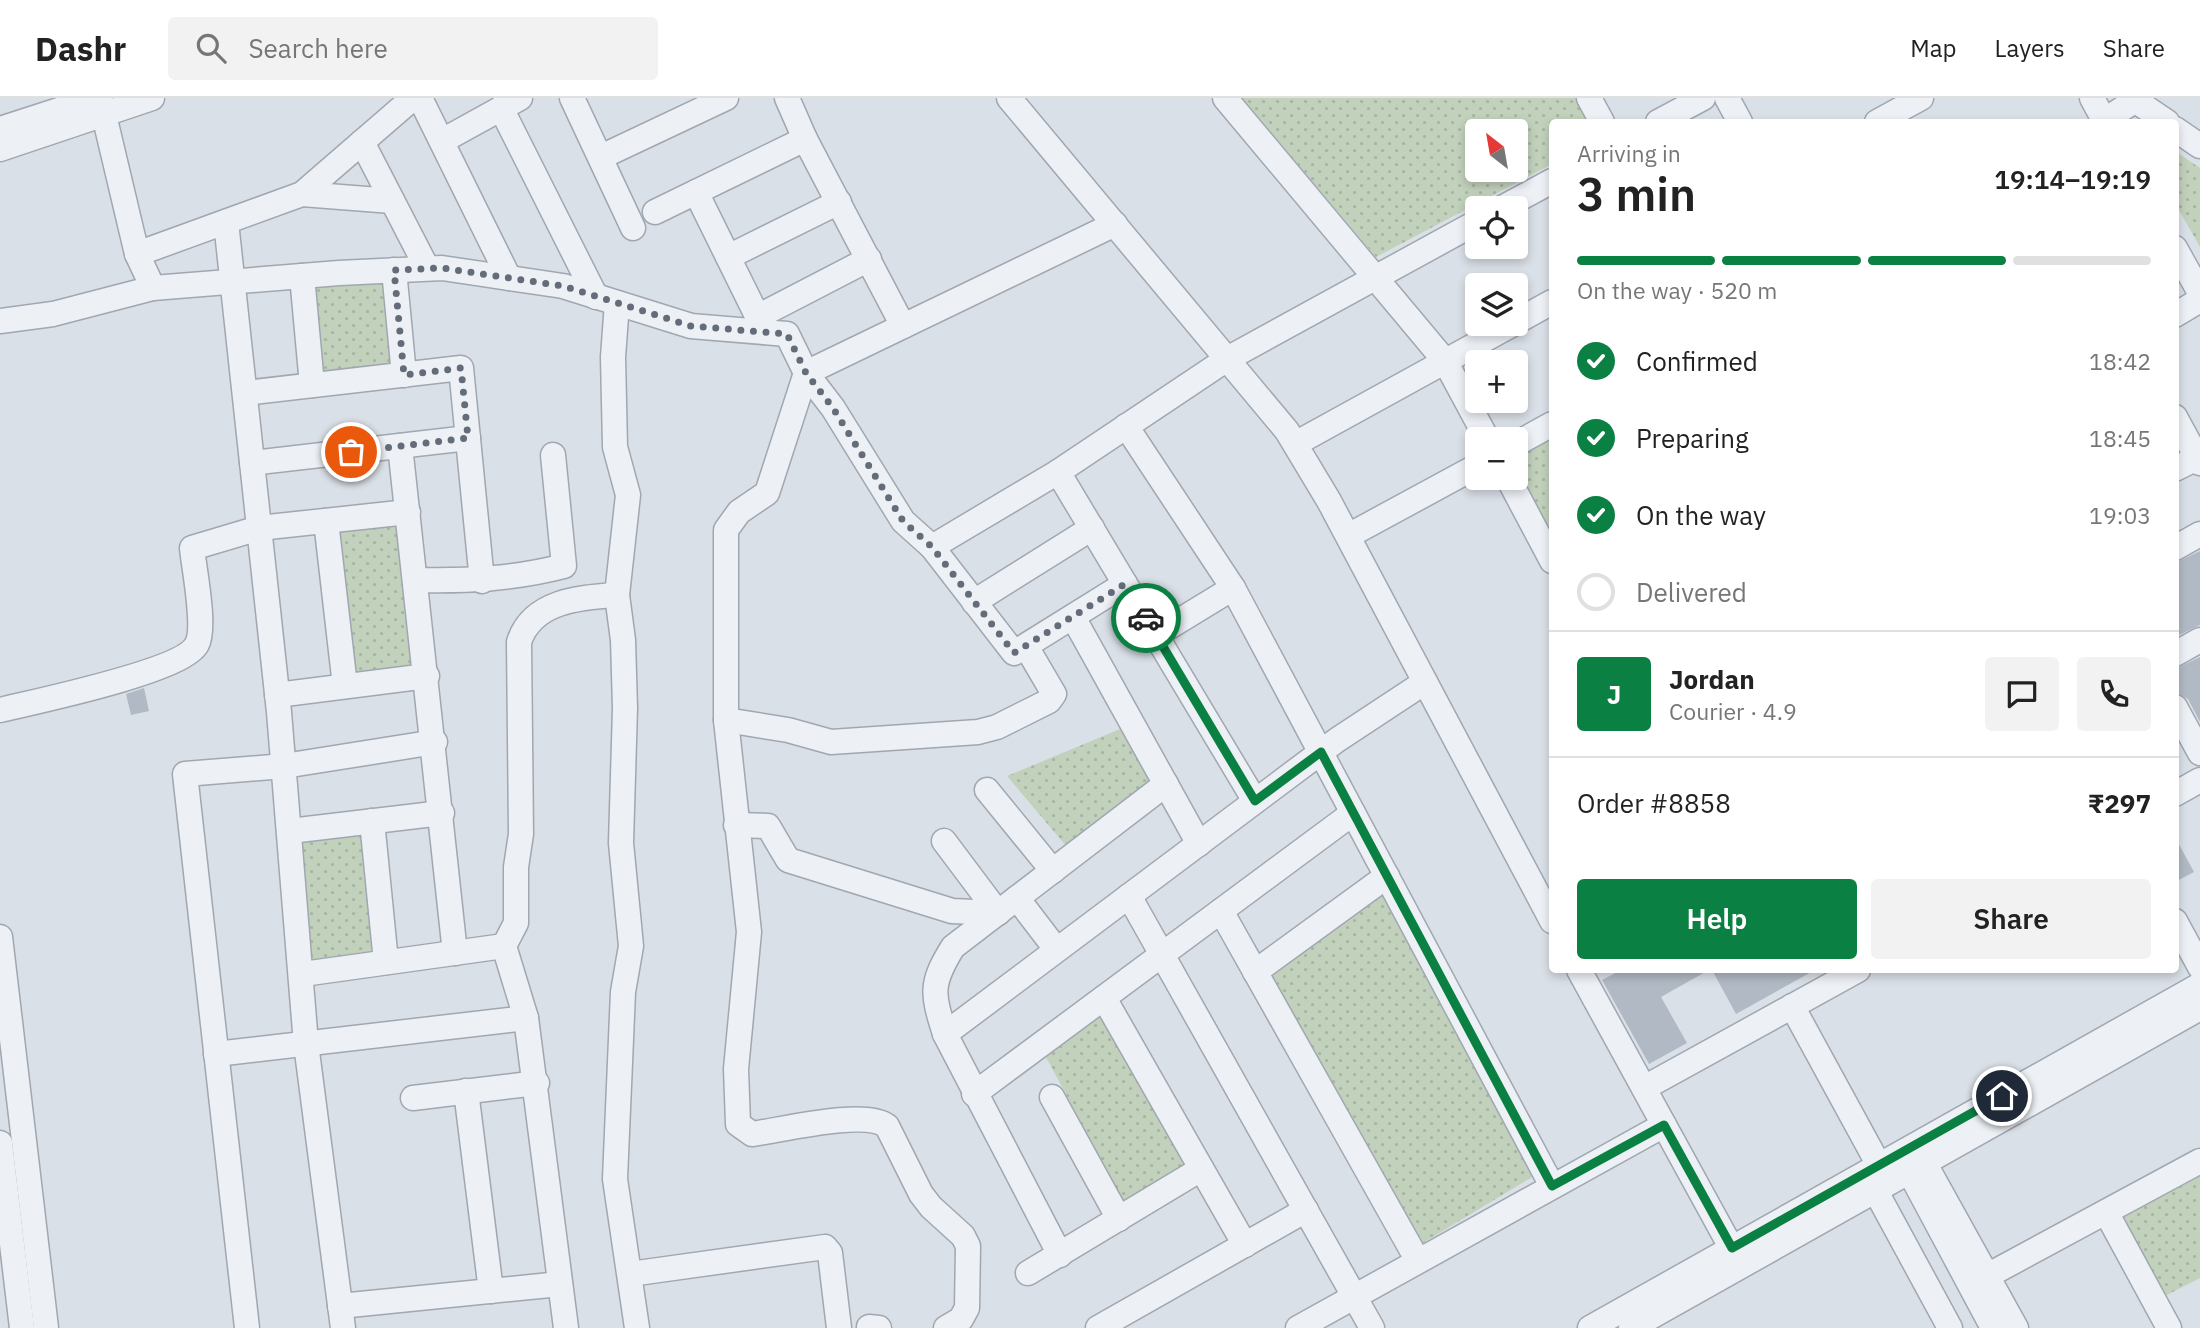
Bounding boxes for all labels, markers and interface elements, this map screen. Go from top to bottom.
search box [168,17,658,80]
text: Dashr [35,27,126,70]
icon: search [192,29,230,67]
text: Search here [248,31,388,65]
text: Map [1910,32,1957,64]
text: Layers [1995,32,2065,64]
text: Share [2103,32,2165,64]
north arrow [1465,119,1528,182]
map controls [1465,119,1528,490]
text: Arriving in [1577,138,1681,168]
text: 19:14–19:19 [1994,162,2151,196]
text: 3 min [1577,164,1696,224]
button: locate [1465,196,1528,259]
button: layers [1465,273,1528,336]
text: On the way · 520 m [1577,275,1777,305]
icon: check [1577,342,1615,380]
text: Confirmed [1636,344,1758,378]
text: 18:42 [2089,346,2151,376]
button: + [1465,350,1528,413]
icon: check [1577,419,1615,457]
text: Preparing [1636,421,1749,455]
pin [321,422,381,482]
text: 18:45 [2089,423,2151,453]
button: − [1465,427,1528,490]
icon: bag [332,433,370,471]
icon: check [1577,496,1615,534]
text: On the way [1636,498,1766,532]
text: 19:03 [2089,500,2151,530]
text: Delivered [1636,575,1747,609]
courier [1111,583,1181,653]
icon: car [1127,599,1165,637]
button: chat [1985,657,2059,731]
button: phone [2077,657,2151,731]
text: Jordan [1669,662,1755,696]
text: J [1607,677,1621,711]
text: Courier · 4.9 [1669,696,1797,726]
text: Order #8858 [1577,786,1731,820]
text: ₹297 [2088,786,2151,820]
button: Help [1577,879,1857,959]
button: Share [1871,879,2151,959]
pin [1972,1066,2032,1126]
icon: home [1983,1077,2021,1115]

